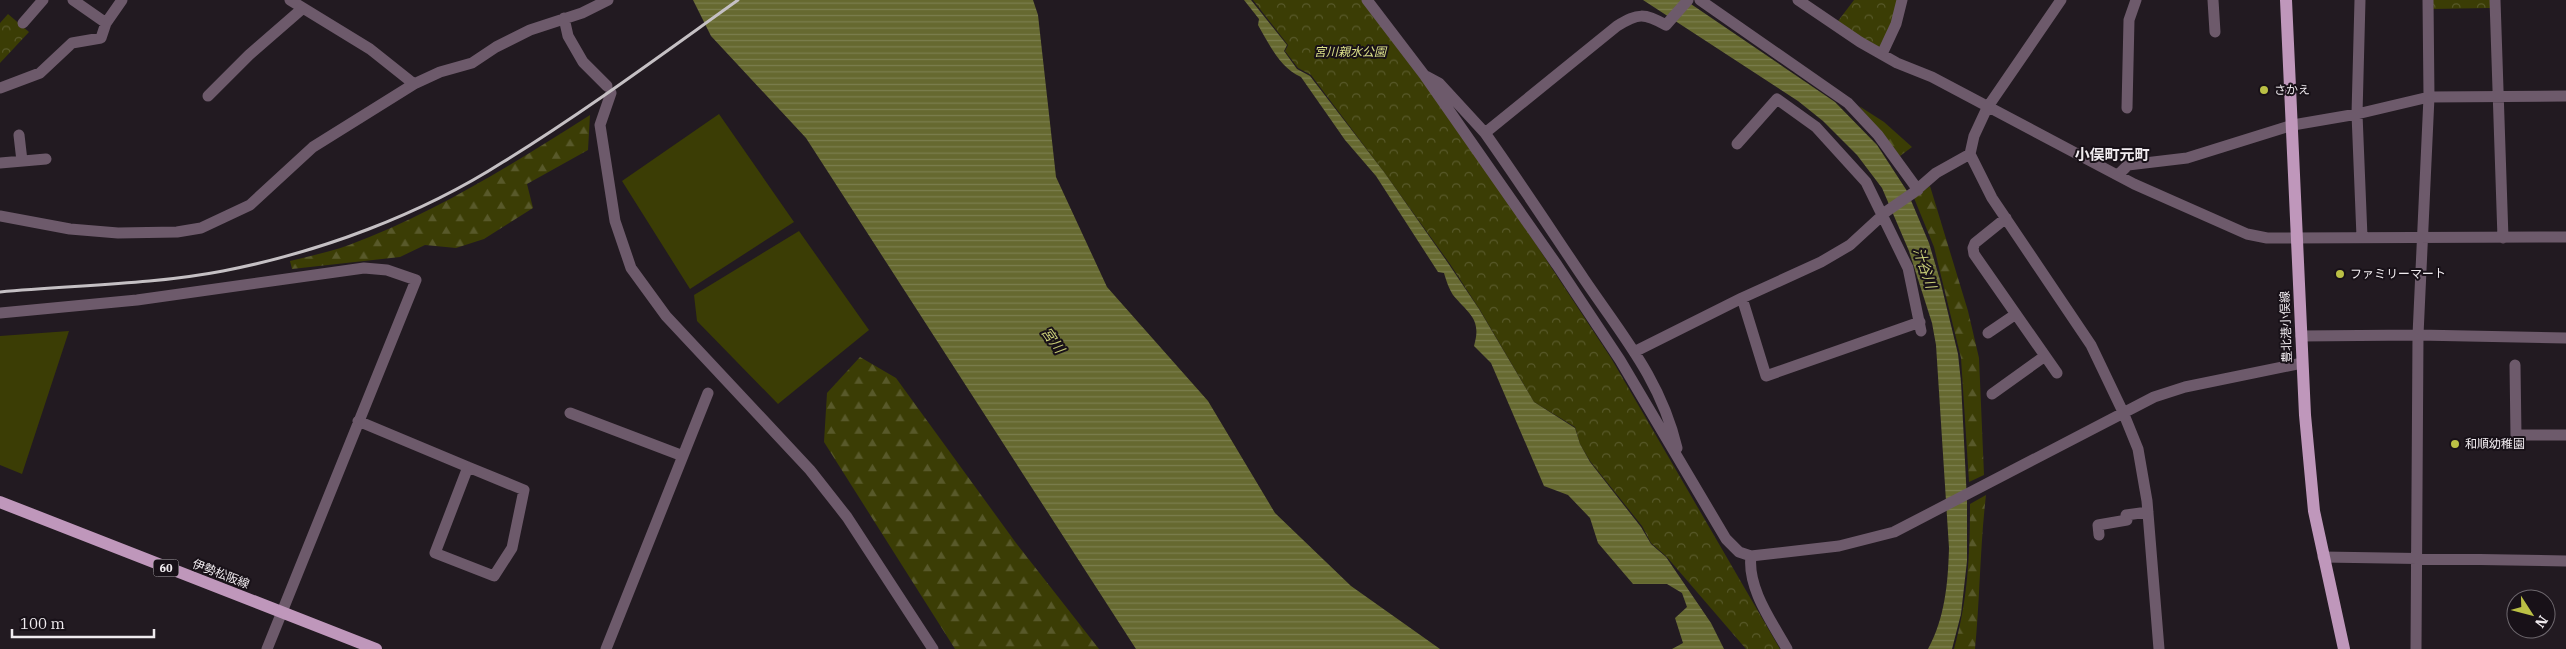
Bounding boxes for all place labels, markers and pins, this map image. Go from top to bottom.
place label: さかえ [2274,82,2310,97]
marker: さかえ [2258,84,2270,96]
place label: ファミリーマート [2350,266,2446,281]
marker: ファミリーマート [2334,268,2346,280]
place label: 和順幼稚園 [2465,436,2525,451]
marker: 和順幼稚園 [2449,438,2461,450]

